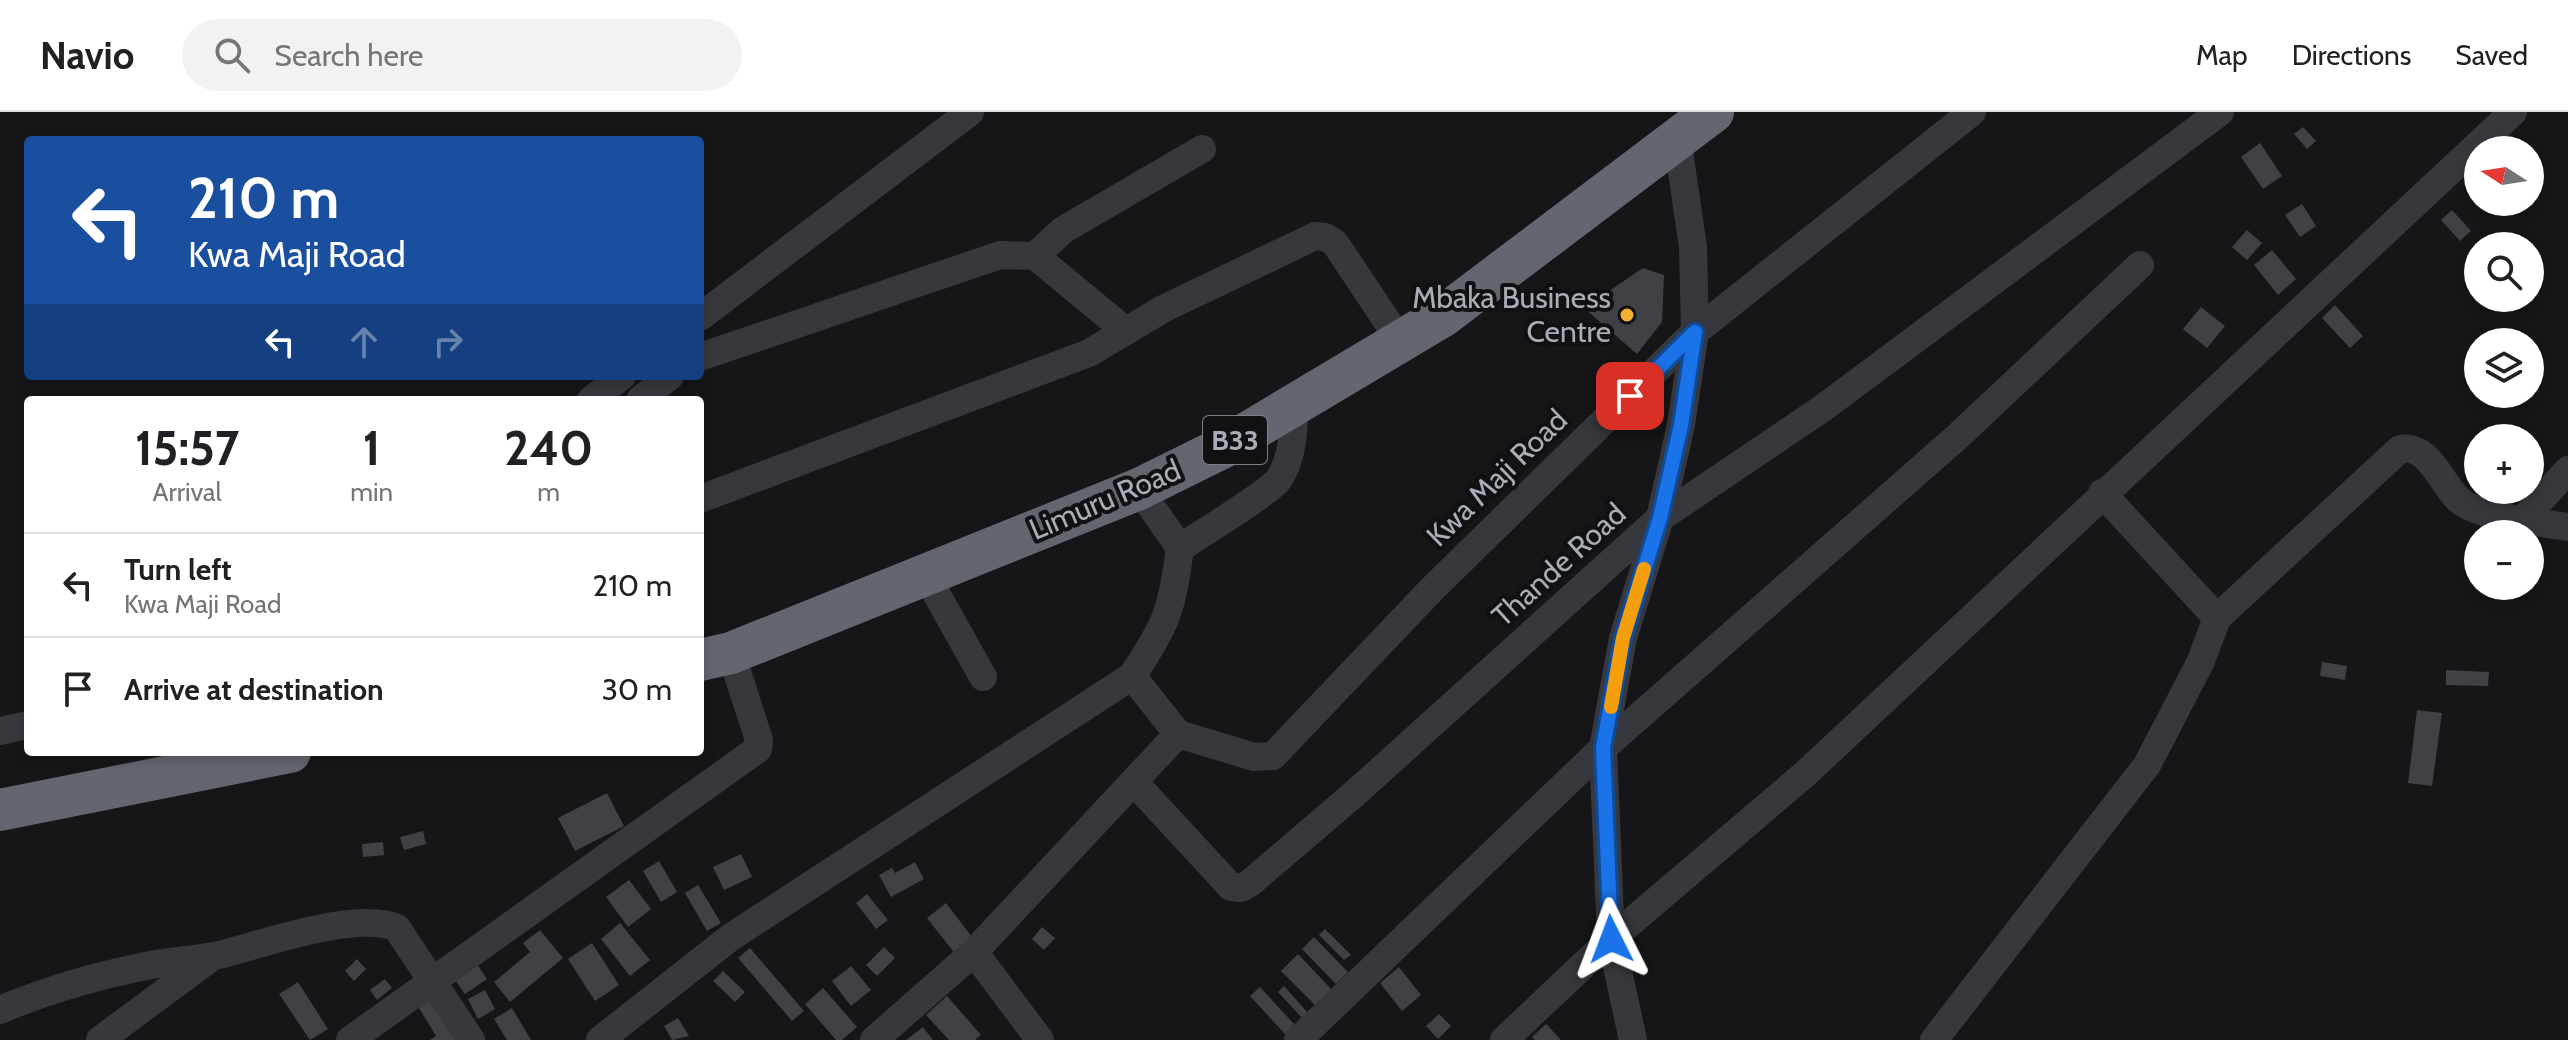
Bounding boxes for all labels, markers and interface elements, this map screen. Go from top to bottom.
search box [182,19,742,91]
text: Navio [40,32,134,79]
icon: search [210,33,254,77]
text: Search here [274,37,423,74]
text: Map [2196,38,2248,72]
text: Directions [2292,38,2411,72]
text: Saved [2455,38,2528,72]
north arrow [2464,136,2544,216]
map controls [2464,136,2544,600]
text: 210 m [188,164,339,232]
icon: left [56,168,160,272]
text: Kwa Maji Road [188,232,406,276]
button: search [2464,232,2544,312]
place label: Mbaka Business Centre [1412,279,1611,350]
marker: Mbaka Business Centre [1618,306,1636,324]
icon: left [258,320,302,364]
icon: ahead [342,320,386,364]
icon: right [426,320,470,364]
button: layers [2464,328,2544,408]
pin [1596,362,1664,430]
icon: arrive [1608,374,1652,418]
street label: Kwa Maji Road [1419,401,1575,554]
road number: B33 [1203,416,1267,464]
text: 15:57 [135,419,239,477]
text: 1 [363,419,381,477]
text: 240 [504,419,593,477]
button: + [2464,424,2544,504]
street label: Limuru Road [1024,451,1186,548]
text: Arrival [153,476,222,508]
text: min [350,476,393,508]
text: m [537,476,560,508]
street label: Thande Road [1484,495,1633,634]
button: − [2464,520,2544,600]
text: Turn left [124,551,232,588]
icon: left [56,563,100,607]
text: 210 m [592,567,672,604]
text: Kwa Maji Road [124,588,281,620]
icon: arrive [56,667,100,711]
text: Arrive at destination [124,671,384,708]
text: 30 m [602,671,672,708]
position arrow [1569,897,1653,981]

